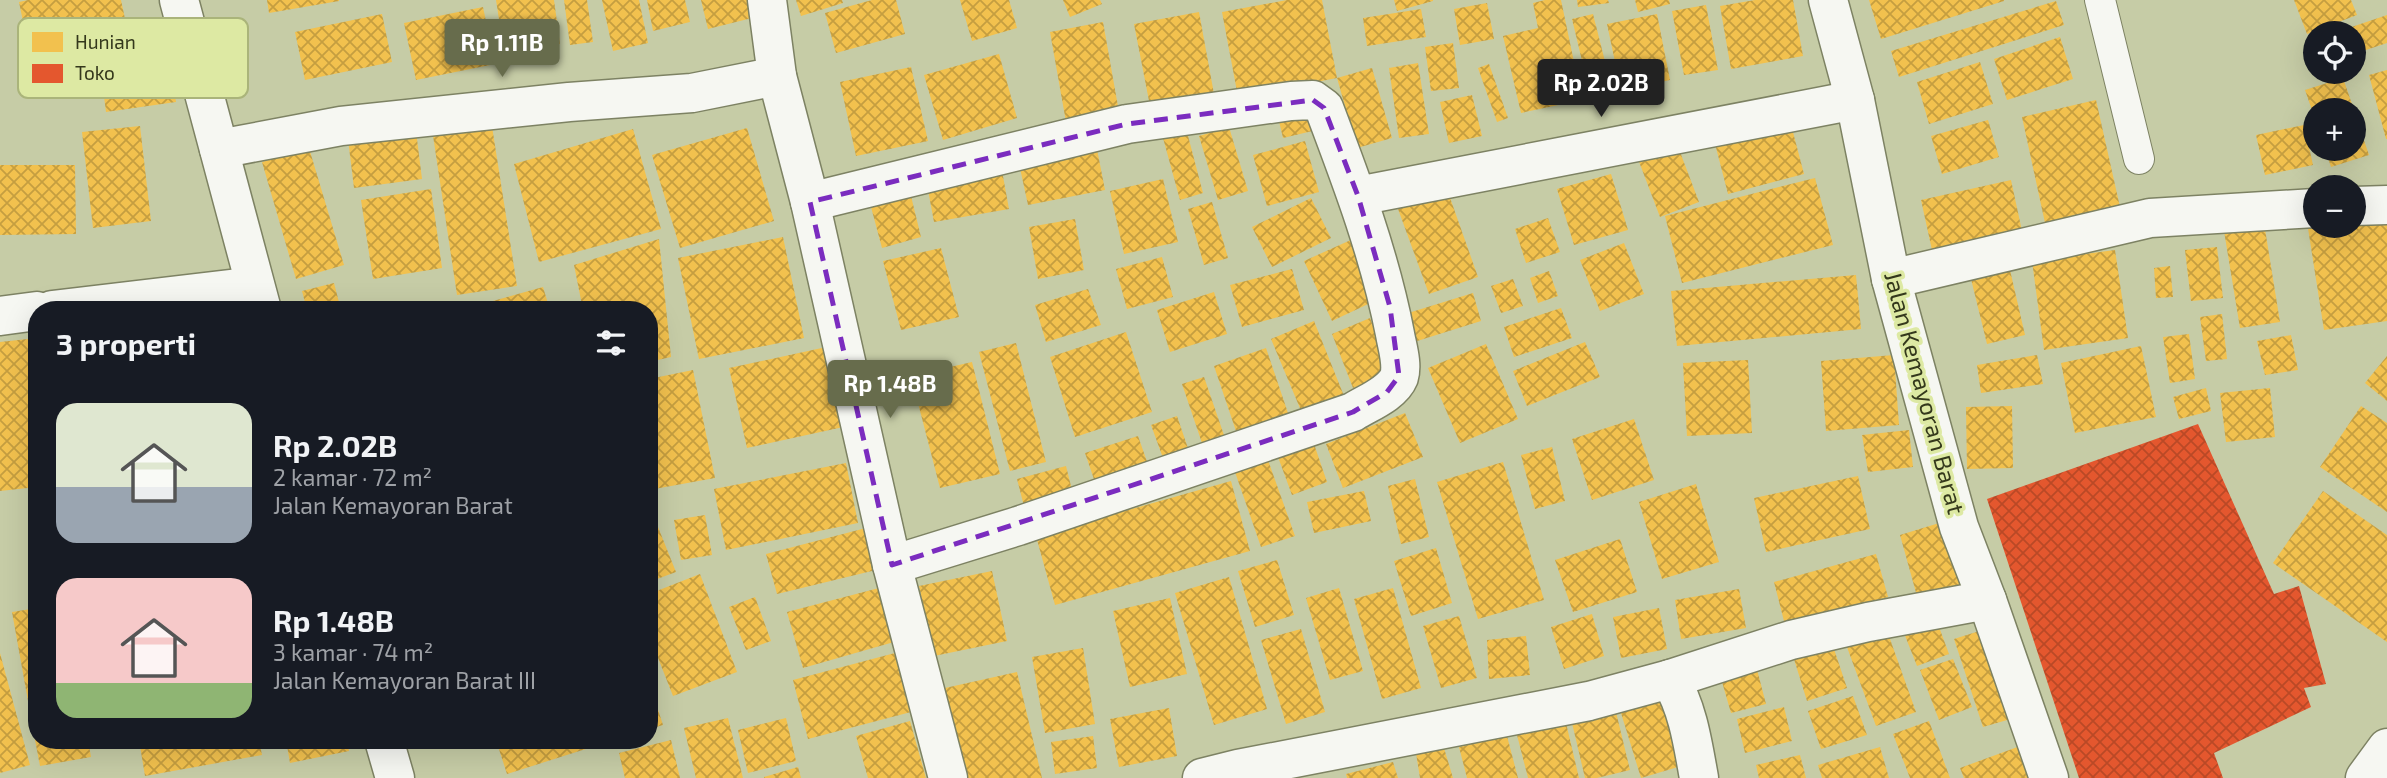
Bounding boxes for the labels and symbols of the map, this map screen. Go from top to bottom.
legend [18,18,248,98]
pin: Rp 1.11B [430,20,574,79]
text: Hunian [75,30,136,53]
pin: Rp 2.02B [1529,60,1673,119]
text: Toko [75,61,115,84]
street label: Jalan Kemayoran Barat [1879,268,1972,517]
pin: Rp 1.48B [818,360,962,420]

